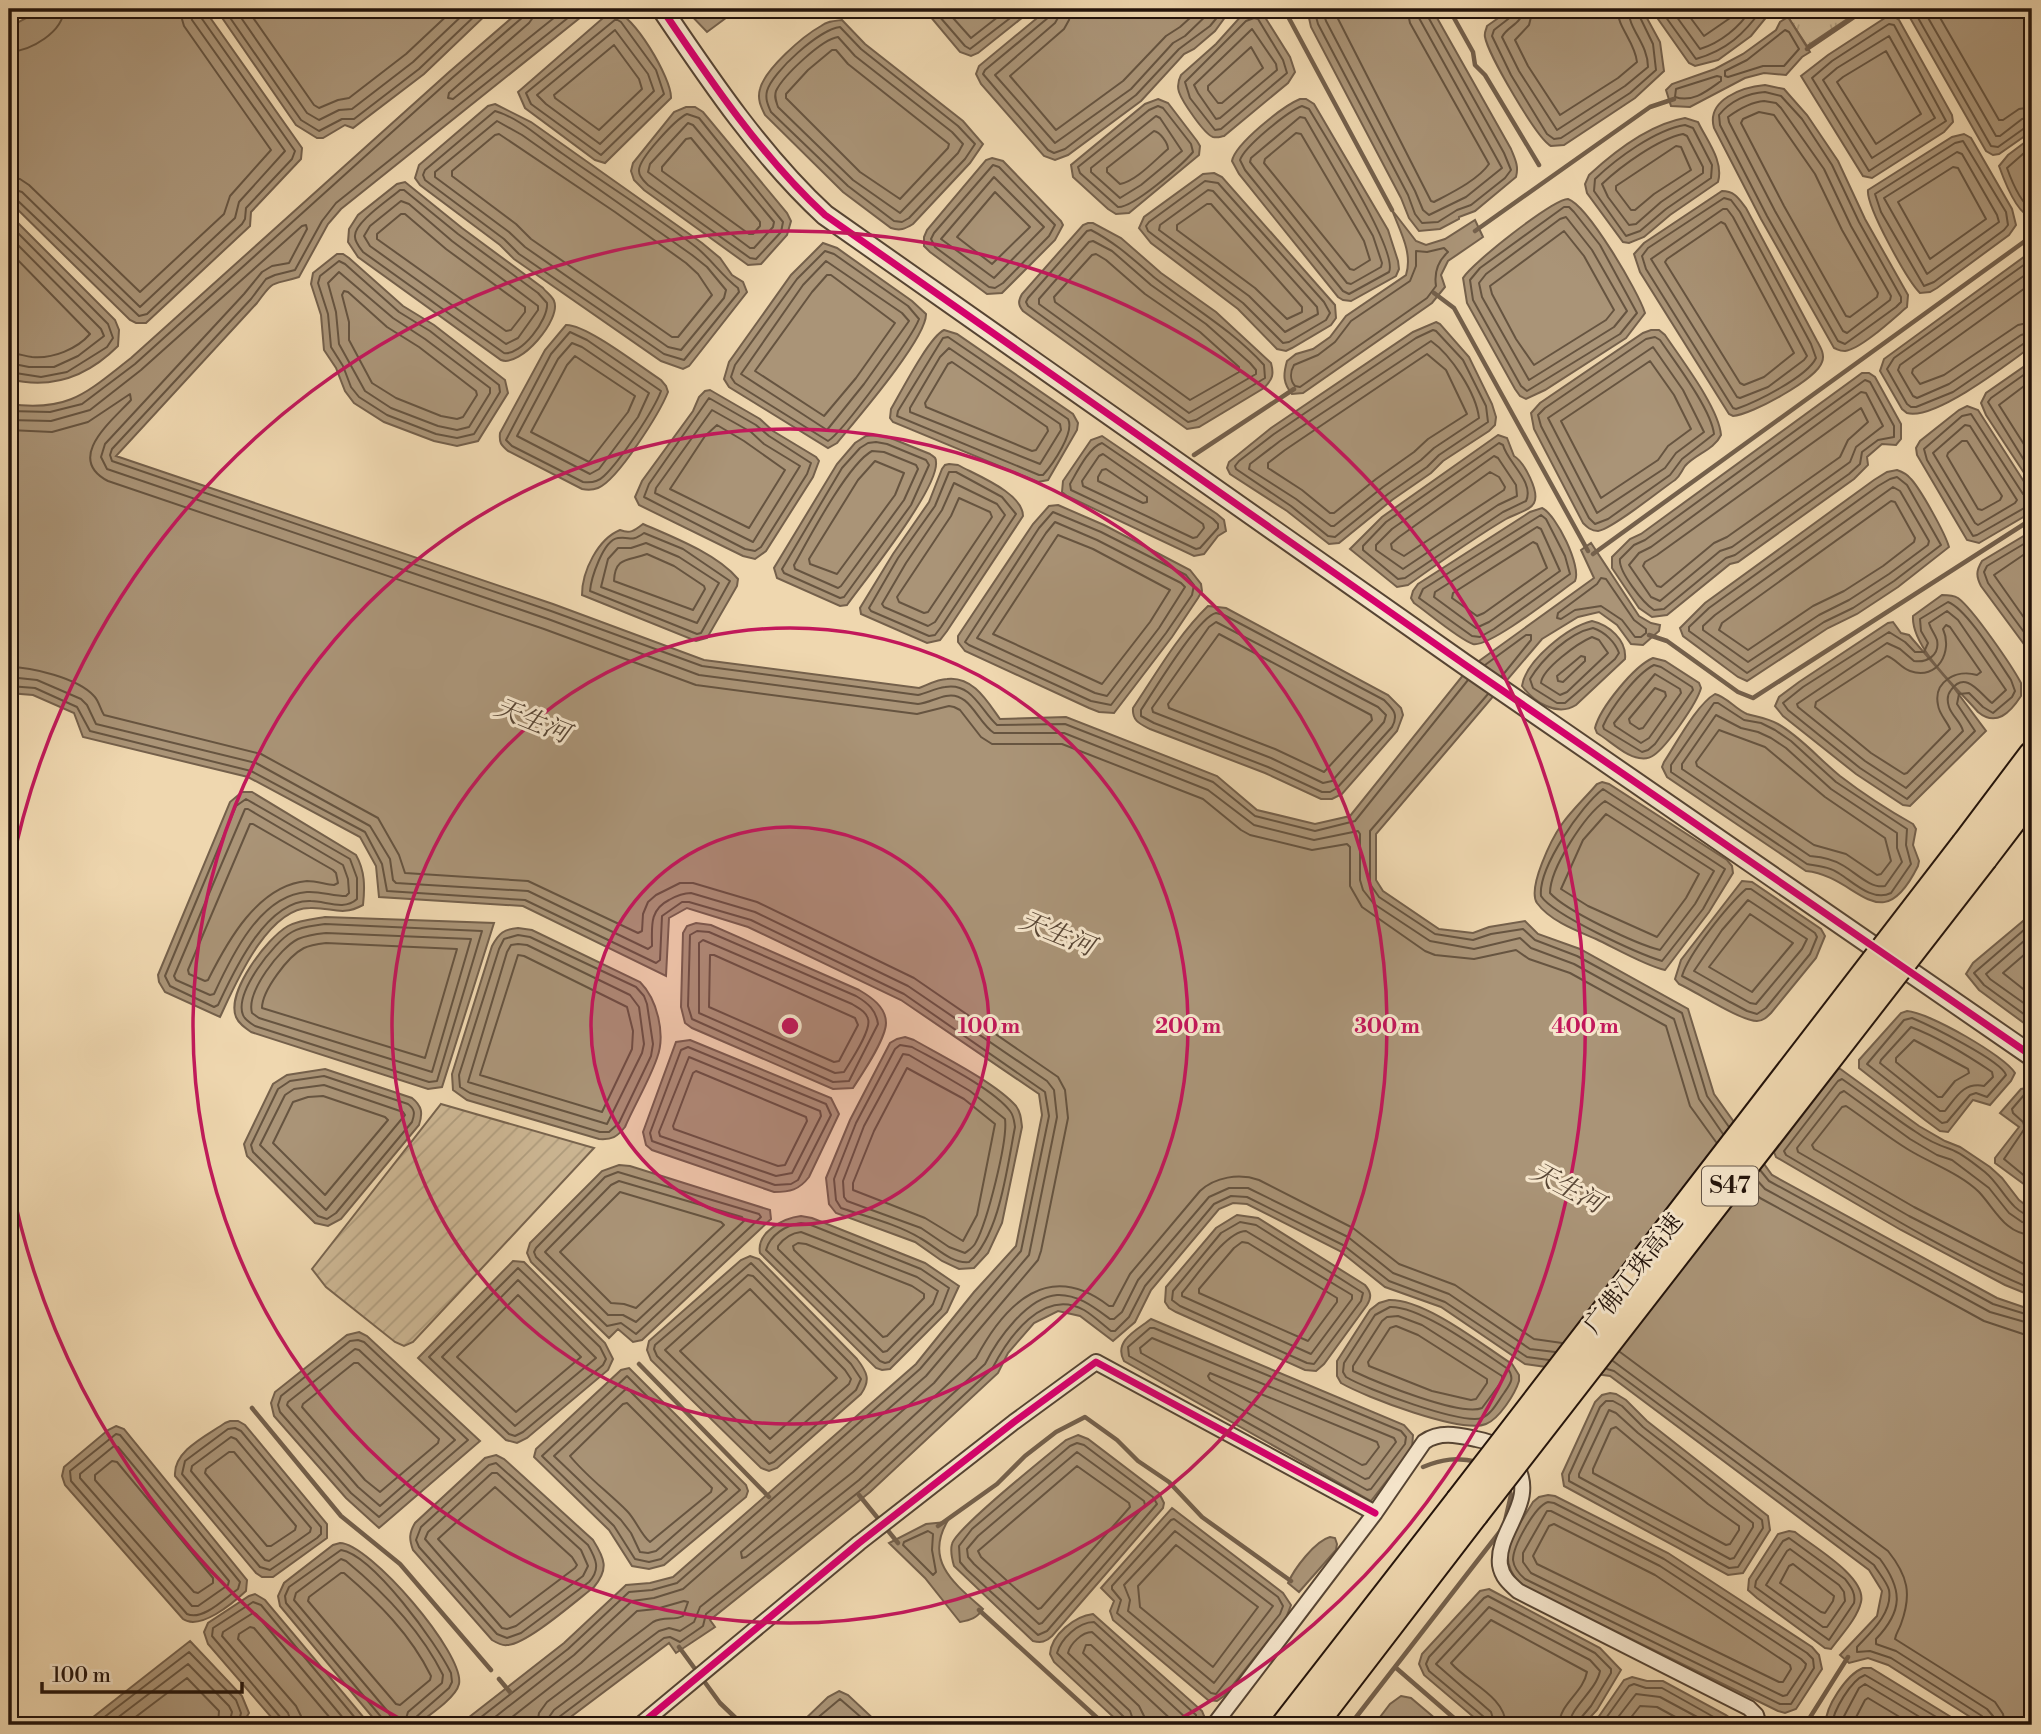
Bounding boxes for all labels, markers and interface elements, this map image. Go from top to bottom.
water label: 天生河 [490,692,578,752]
water label: 天生河 [1015,905,1103,965]
centre of rings [778,1014,802,1038]
text: 100 m [958,1014,1020,1040]
text: 200 m [1155,1014,1221,1040]
text: 300 m [1354,1014,1420,1040]
text: 400 m [1551,1014,1619,1040]
water label: 天生河 [1525,1156,1612,1222]
road number: S47 [1702,1166,1758,1205]
street label: 广佛江珠高速 [1578,1208,1690,1340]
scale bar [42,1650,242,1694]
text: 100 m [52,1663,111,1689]

